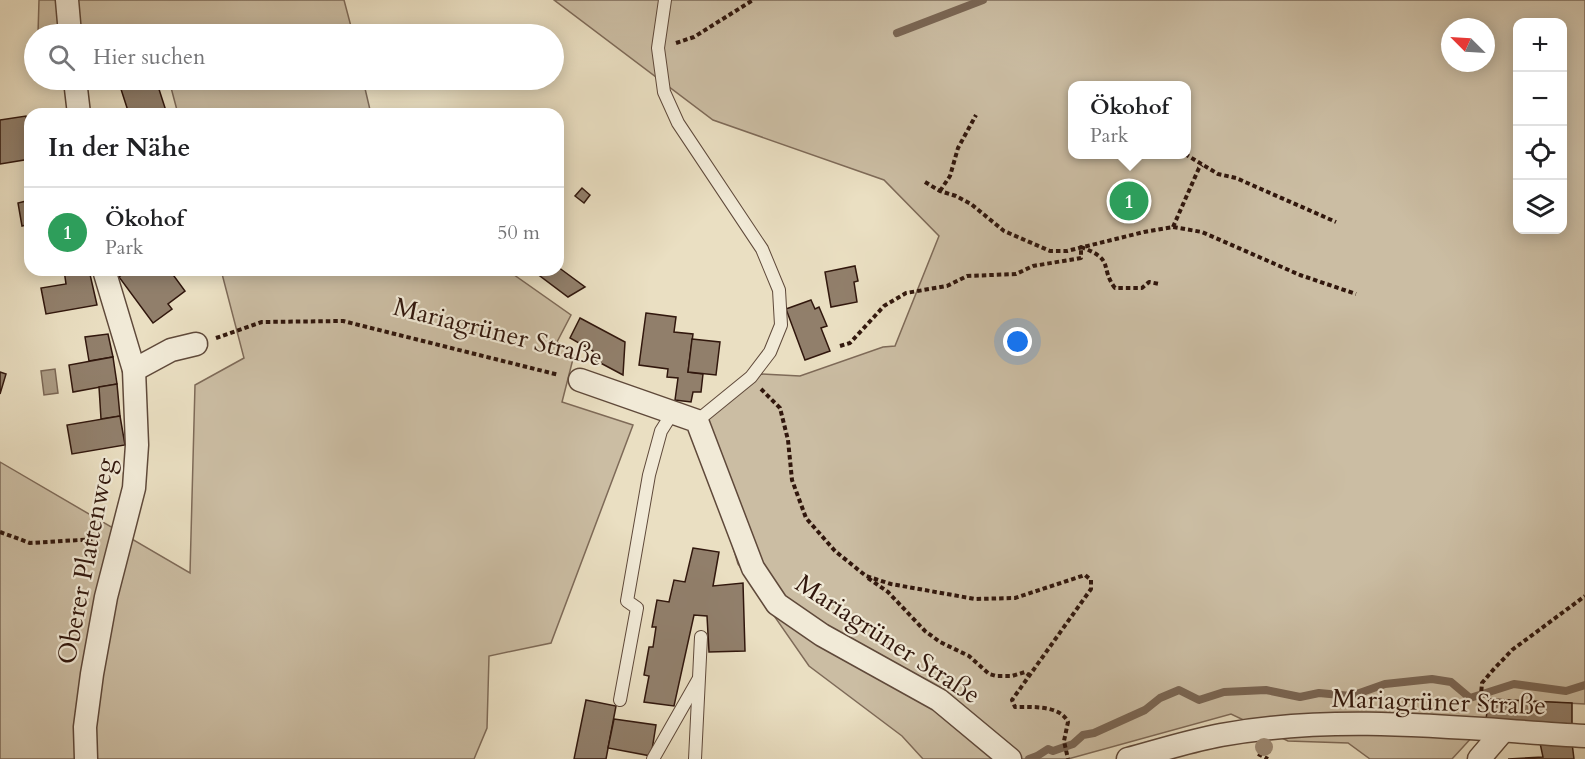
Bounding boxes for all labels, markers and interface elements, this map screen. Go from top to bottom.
north arrow [1441,18,1495,72]
map controls [1513,18,1567,234]
button: + [1513,18,1567,72]
search box [24,24,564,90]
icon: search [45,41,78,74]
text: Hier suchen [93,42,206,72]
button: − [1513,72,1567,126]
popup [1068,81,1191,159]
text: Ökohof [1090,92,1169,122]
text: Park [1090,122,1128,149]
button: locate [1513,126,1567,180]
text: In der Nähe [48,130,190,165]
pin: 1 [1110,178,1148,224]
button: layers [1513,180,1567,234]
text: Ökohof [105,204,184,234]
text: 1 [62,219,73,246]
text: 50 m [497,219,540,246]
text: Park [105,234,143,261]
street label: Mariagrüner Straße [390,289,606,375]
your location [1003,327,1032,356]
street label: Oberer Plattenweg [49,454,123,667]
street label: Mariagrüner Straße [789,566,987,712]
street label: Mariagrüner Straße [1331,681,1547,723]

